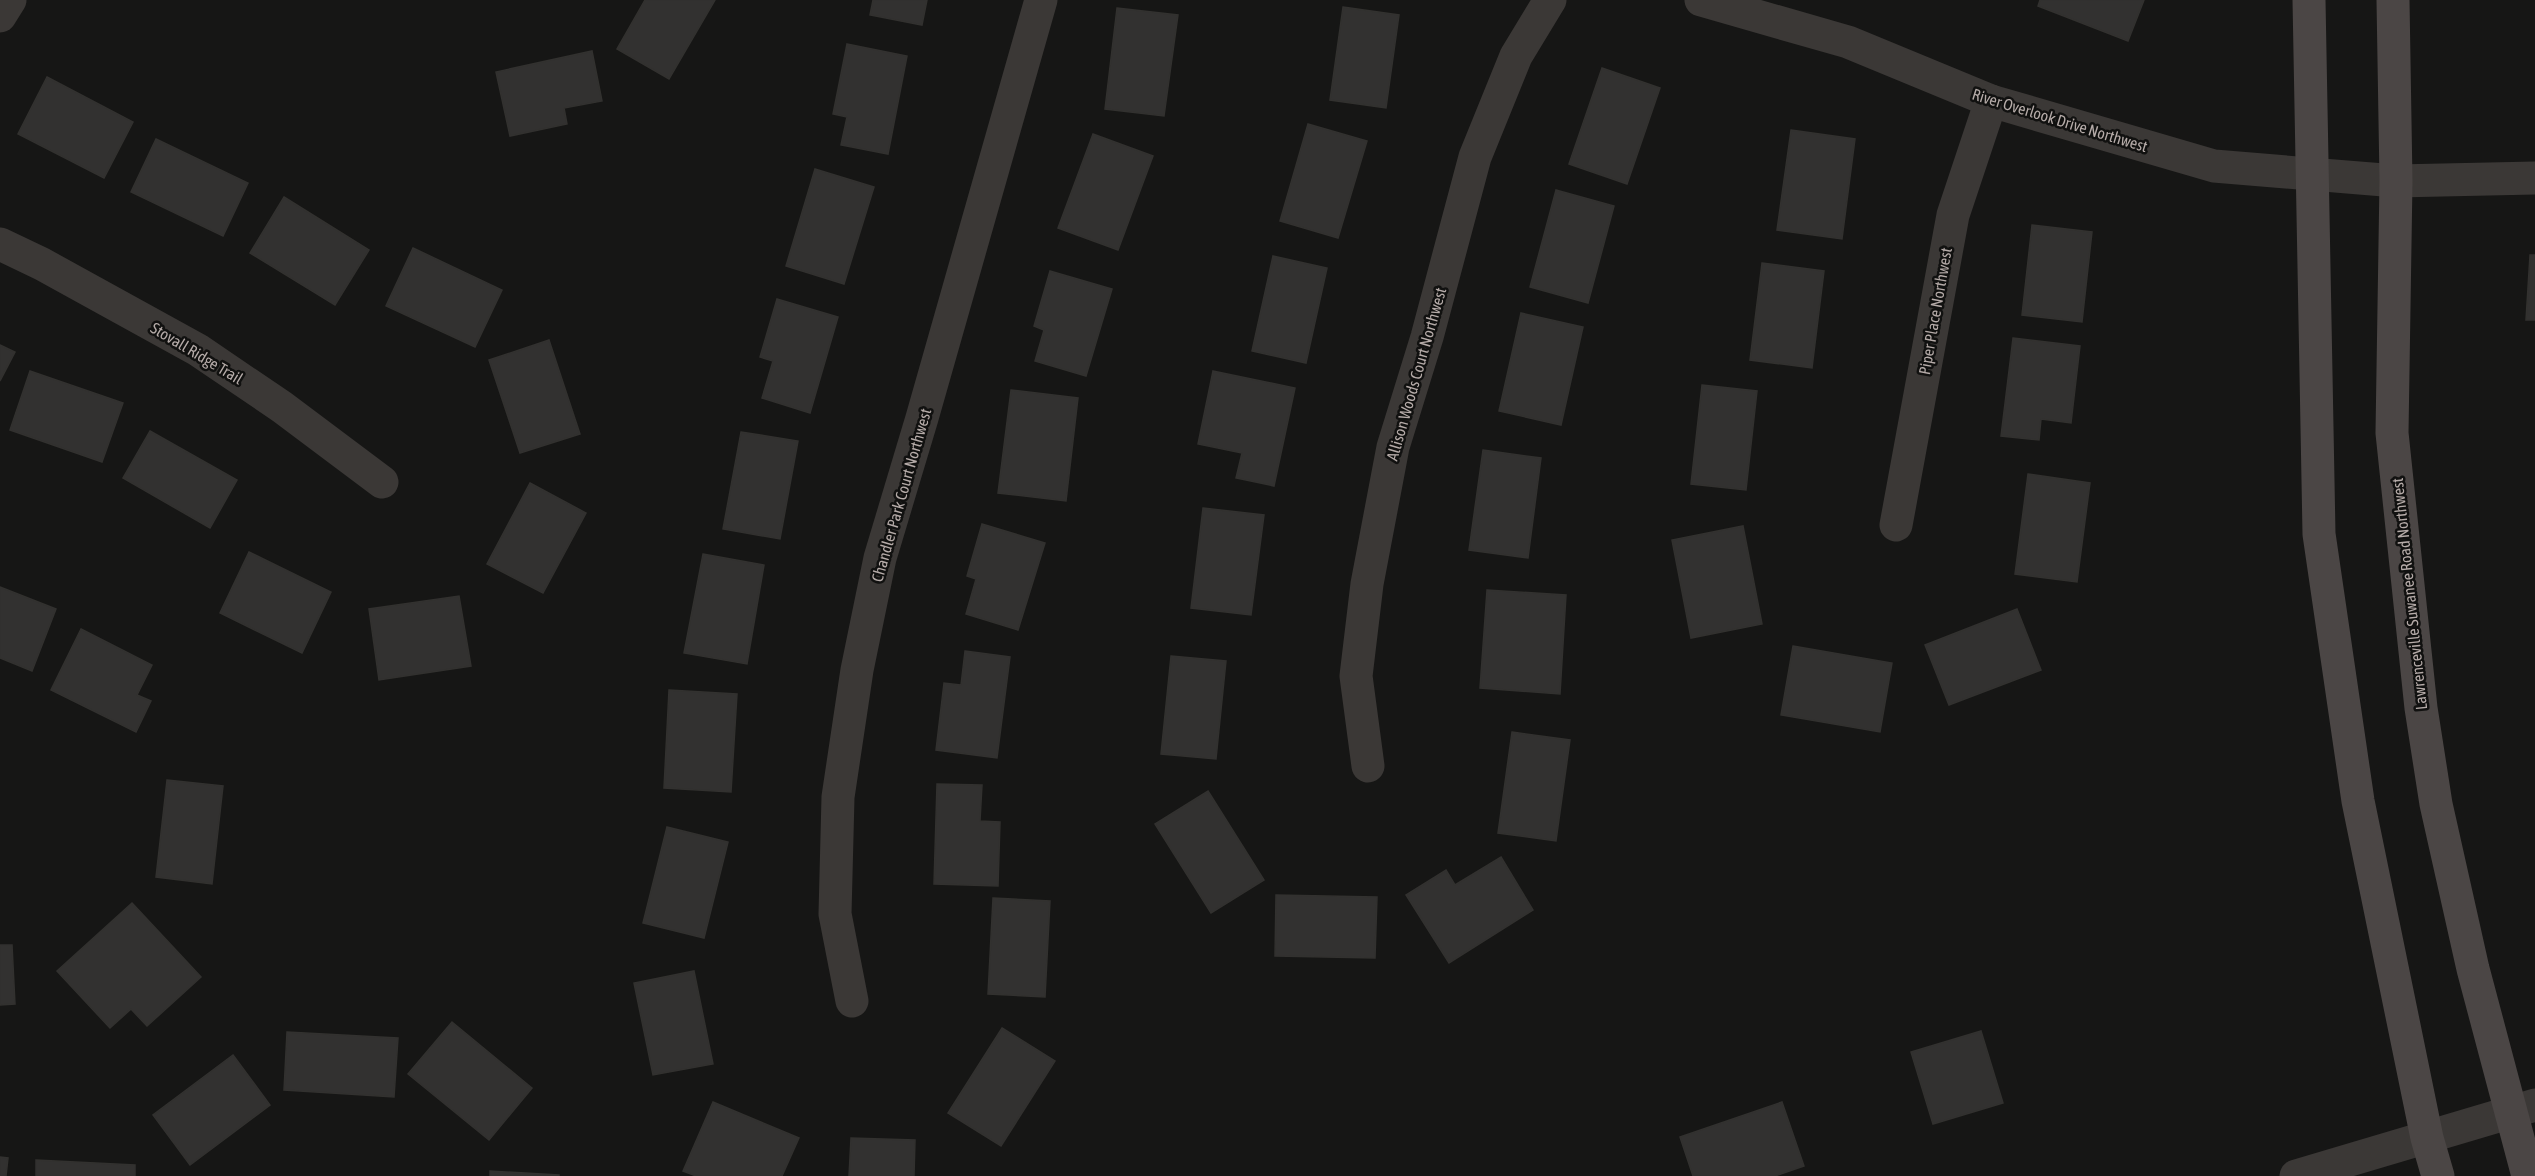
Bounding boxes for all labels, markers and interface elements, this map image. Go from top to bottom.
street label: River Overlook Drive Northwest [1970,85,2150,155]
street label: Piper Place Northwest [1915,246,1956,376]
street label: Allison Woods Court Northwest [1383,285,1449,463]
street label: Stovall Ridge Trail [147,318,247,389]
street label: Chandler Park Court Northwest [868,406,934,584]
street label: Lawrenceville Suwanee Road Northwest [2388,477,2430,711]

